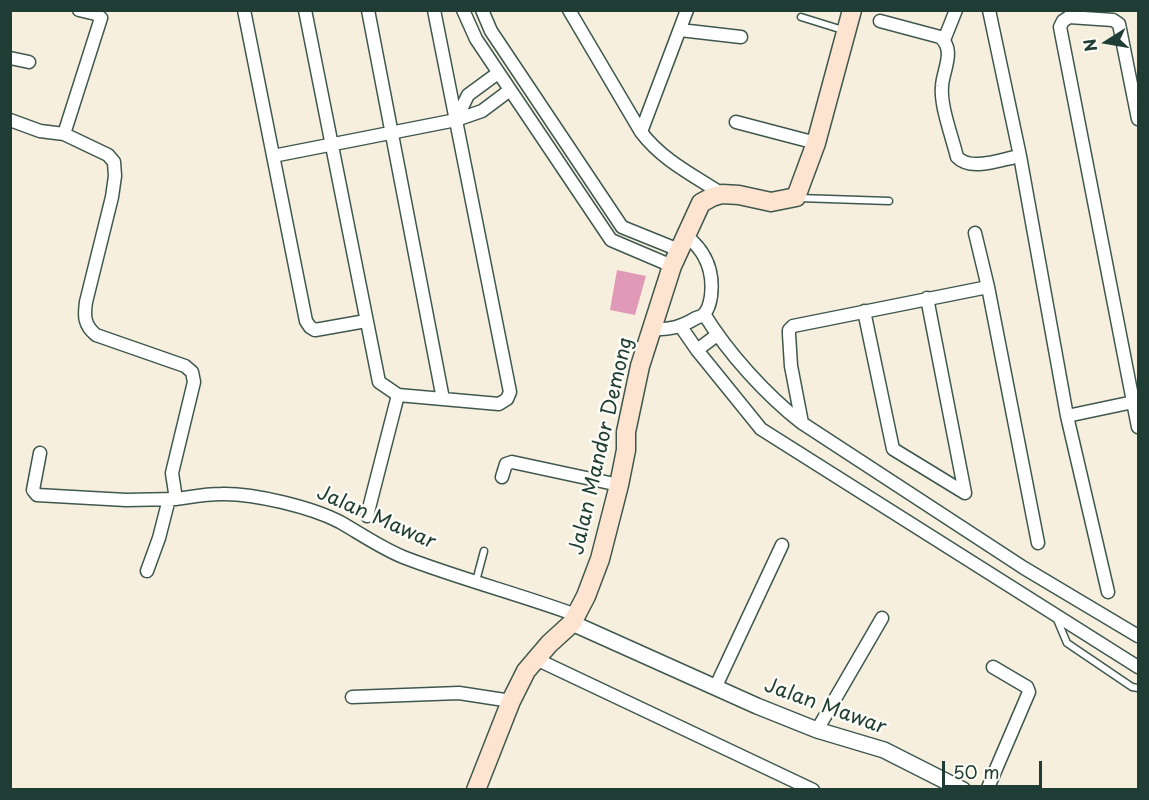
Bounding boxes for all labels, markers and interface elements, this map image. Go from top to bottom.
north arrow [1077,12,1137,72]
text: N [1076,37,1102,54]
street label: Jalan Mandor Demong [565,335,639,557]
street label: Jalan Mawar [313,481,439,555]
street label: Jalan Mawar [761,674,889,740]
scale bar [945,749,1046,787]
text: 50 m [953,758,1000,785]

